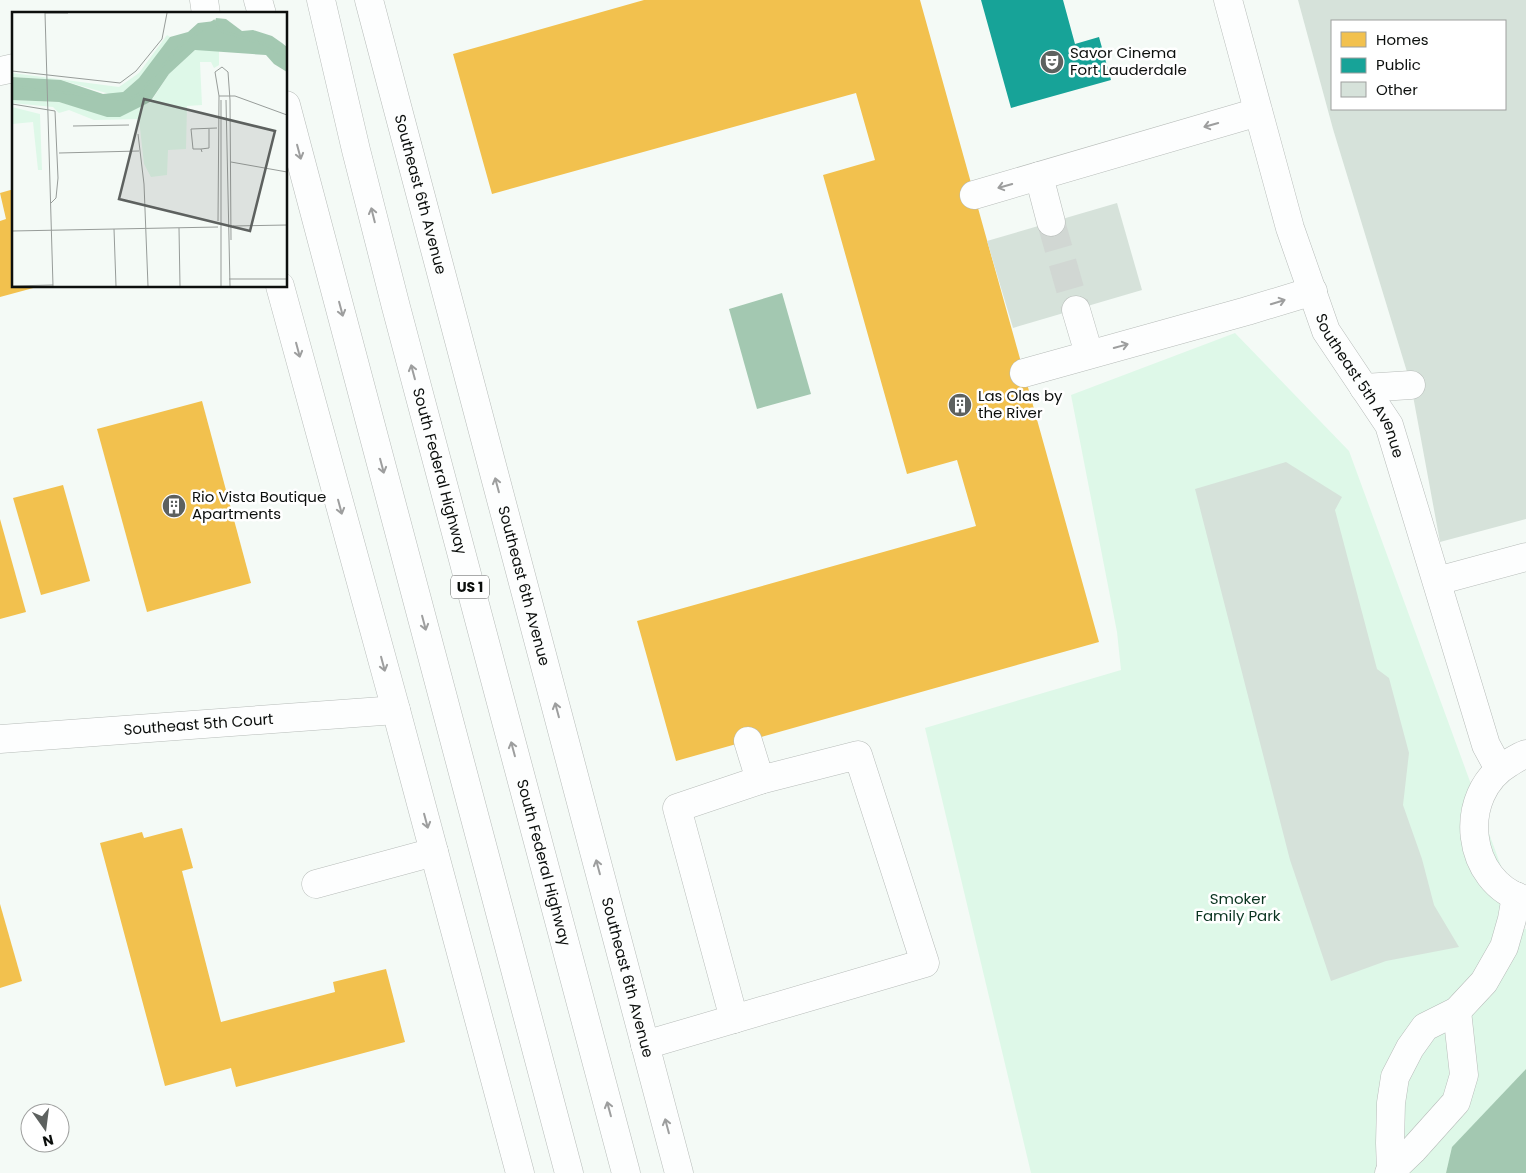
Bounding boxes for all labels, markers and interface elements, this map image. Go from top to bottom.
inset map [12,12,288,288]
legend [1331,20,1506,110]
text: Homes [1376,29,1429,50]
place label: Savor Cinema Fort Lauderdale [1070,42,1187,80]
theatre icon: Savor Cinema Fort Lauderdale [1039,49,1065,75]
text: Public [1376,54,1421,75]
text: Other [1376,79,1418,100]
street label: Southeast 6th Avenue [390,112,452,277]
one-way arrow [1204,121,1220,131]
one-way arrow [295,143,304,159]
one-way arrow [998,182,1014,191]
one-way arrow [367,207,377,223]
one-way arrow [1269,296,1285,306]
one-way arrow [337,300,346,316]
street label: Southeast 5th Avenue [1311,311,1409,460]
one-way arrow [1113,340,1129,350]
one-way arrow [293,342,303,358]
one-way arrow [408,364,417,380]
street label: South Federal Highway [408,385,472,557]
place label: Las Olas by the River [978,385,1063,423]
building icon: Las Olas by the River [947,392,973,418]
one-way arrow [378,457,387,473]
one-way arrow [492,478,501,494]
place label: Rio Vista Boutique Apartments [192,486,326,524]
building icon: Rio Vista Boutique Apartments [161,493,187,519]
one-way arrow [336,498,346,514]
street label: Southeast 6th Avenue [493,503,556,668]
road number: US 1 [451,576,489,598]
one-way arrow [419,615,429,631]
one-way arrow [379,655,389,671]
one-way arrow [551,703,561,719]
street label: Southeast 5th Court [123,708,274,740]
one-way arrow [508,741,517,757]
street label: South Federal Highway [512,777,576,949]
one-way arrow [421,812,431,828]
one-way arrow [593,860,602,876]
park label: Smoker Family Park [1195,888,1281,926]
street label: Southeast 6th Avenue [597,895,659,1060]
one-way arrow [603,1101,613,1117]
north arrow [20,1103,70,1153]
one-way arrow [661,1118,671,1134]
text: N [41,1130,56,1152]

